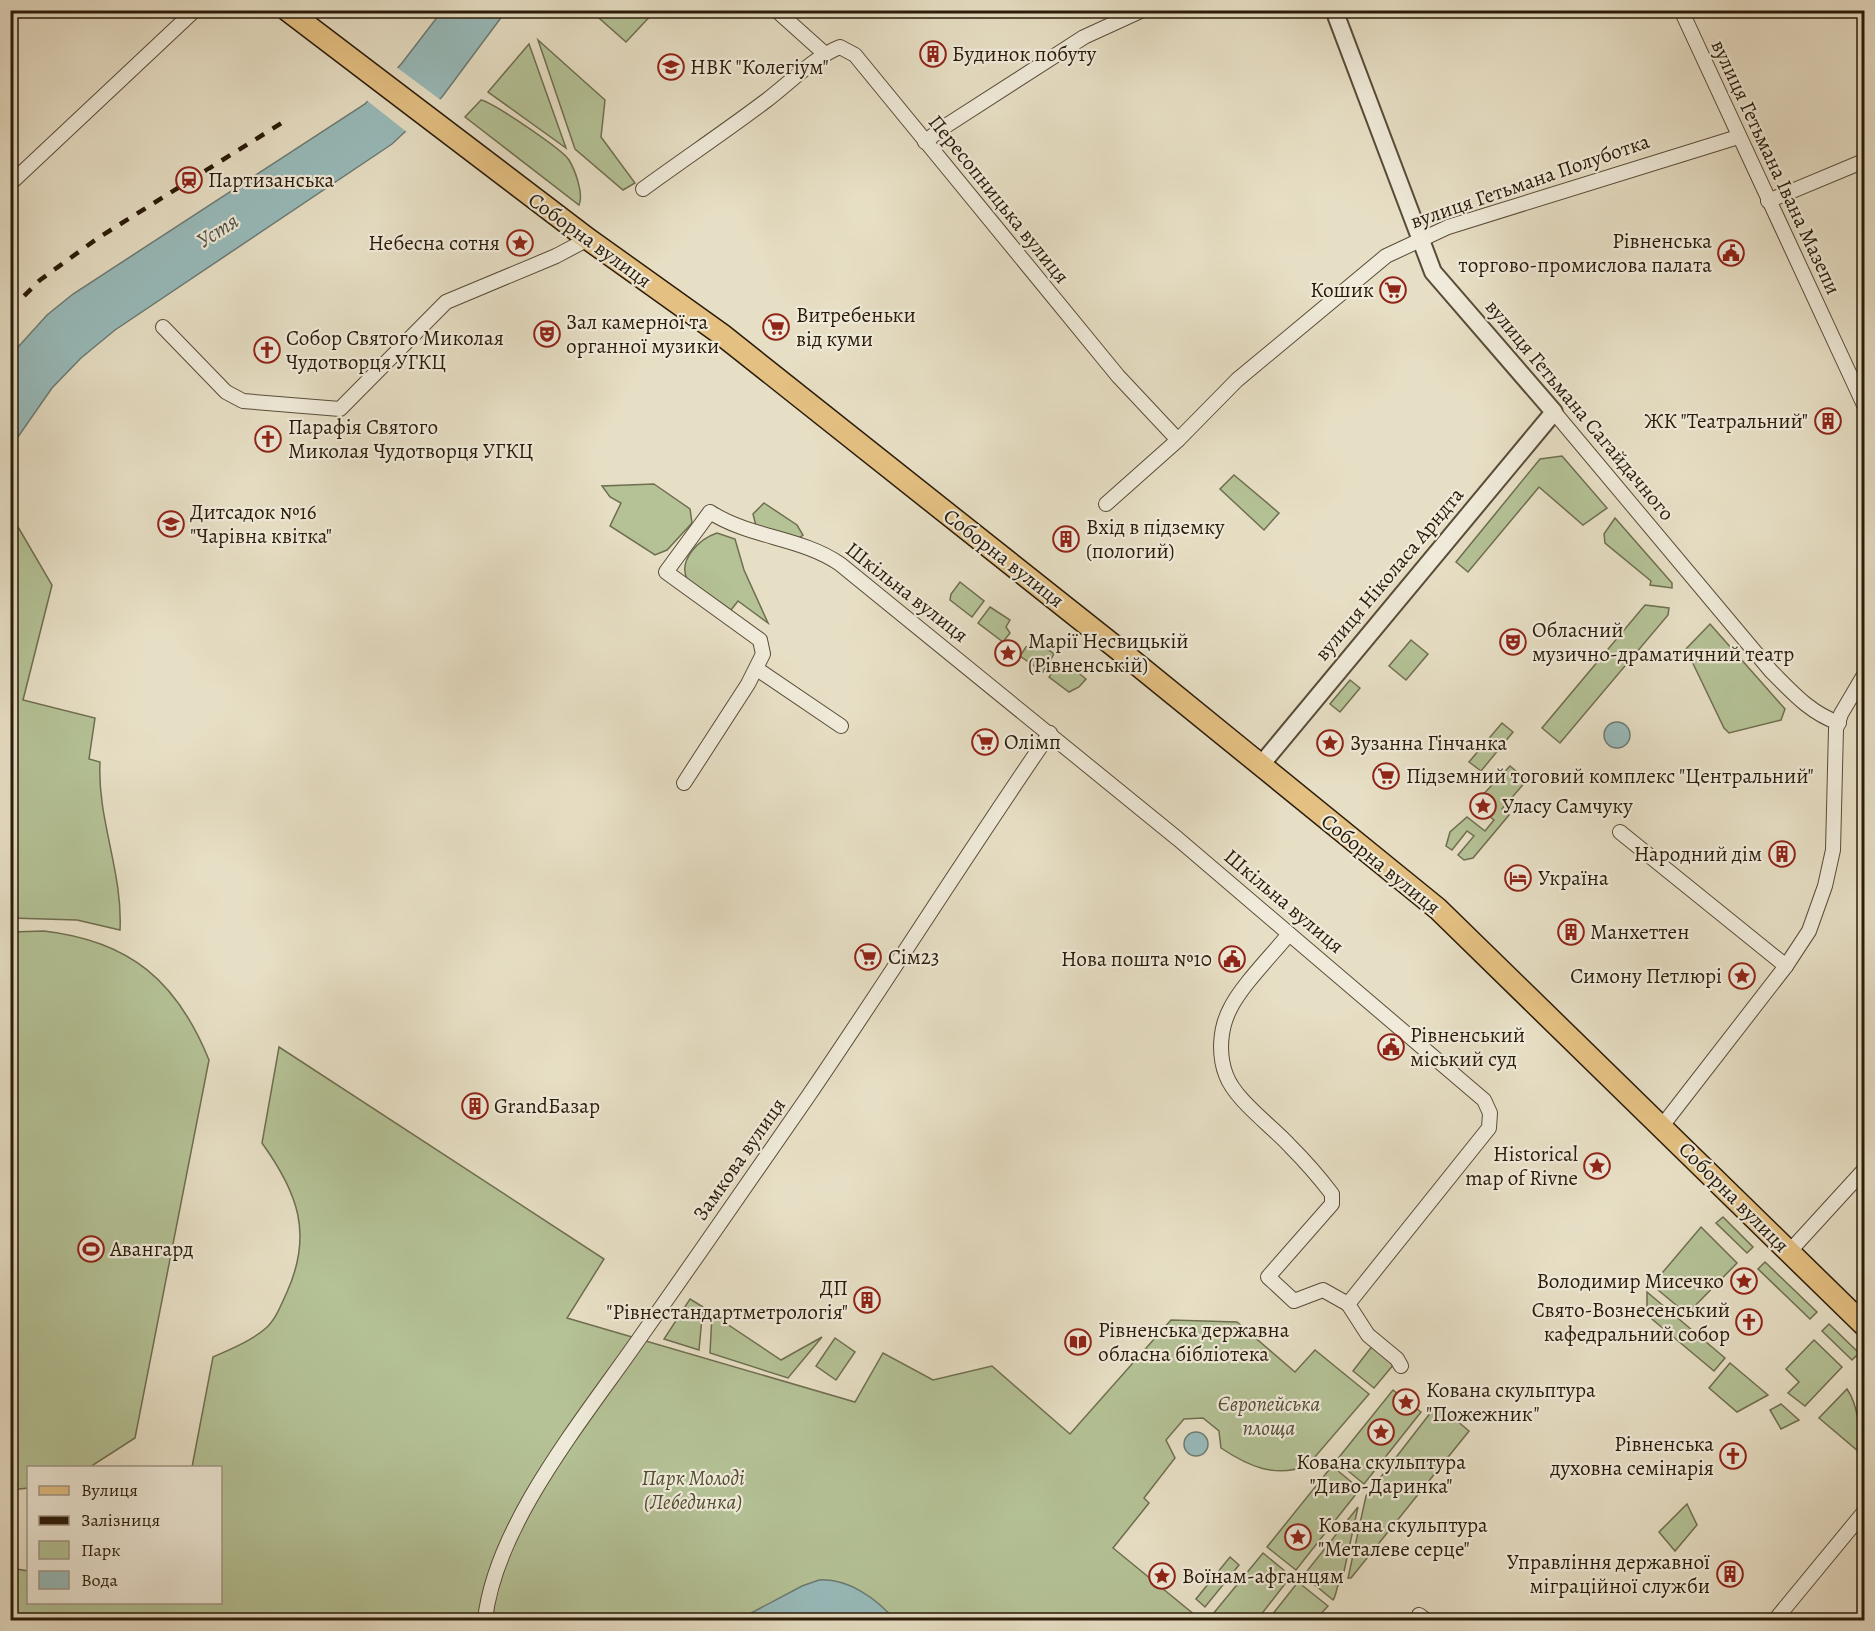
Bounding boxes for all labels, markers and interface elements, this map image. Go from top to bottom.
street label: вулиця Гетьмана Івана Мазепи [1705,35,1847,299]
building icon: Будинок побуту [918,39,948,69]
place label: Будинок побуту [952,40,1097,68]
school or university icon: НВК "Колегіум" [656,52,686,82]
place label: НВК "Колегіум" [690,53,829,81]
street label: Пересопницька вулиця [922,109,1076,289]
street label: вулиця Гетьмана Полуботка [1407,127,1654,235]
station icon: Партизанська [174,165,204,195]
place label: Партизанська [208,166,335,194]
street label: Соборна вулиця [523,186,657,294]
water label: Устя [191,206,244,256]
place label: Рівненська торгово-промислова палата [1458,227,1712,279]
place icon: Небесна сотня [505,228,535,258]
place label: Небесна сотня [368,229,500,257]
public building icon: Рівненська торгово-промислова палата [1716,238,1746,268]
supermarket icon: Кошик [1378,275,1408,305]
place label: Кошик [1310,276,1374,304]
street label: вулиця Гетьмана Сагайдачного [1479,293,1681,527]
place label: Витребеньки від куми [796,301,916,353]
place label: Зал камерної та органної музики [566,308,719,360]
supermarket icon: Витребеньки від куми [761,312,791,342]
theatre icon: Зал камерної та органної музики [532,319,562,349]
place label: Собор Святого Миколая Чудотворця УГКЦ [286,324,504,376]
church icon: Собор Святого Миколая Чудотворця УГКЦ [252,335,282,365]
building icon: ЖК "Театральний" [1813,406,1843,436]
place label: ЖК "Театральний" [1644,407,1808,435]
place label: Парафія Святого Миколая Чудотворця УГКЦ [288,413,534,465]
church icon: Парафія Святого Миколая Чудотворця УГКЦ [253,424,283,454]
street label: вулиця Ніколаса Арндта [1308,481,1470,667]
place label: Дитсадок №16 "Чарівна квітка" [190,498,332,550]
street label: Соборна вулиця [938,502,1070,614]
school or university icon: Дитсадок №16 "Чарівна квітка" [156,509,186,539]
place label: Вхід в підземку (пологий) [1086,513,1225,565]
building icon: Вхід в підземку (пологий) [1051,524,1081,554]
street label: Шкільна вулиця [840,535,974,649]
place label: Обласний музично-драматичний театр [1532,616,1794,668]
place label: Марії Несвицькій (Рівненській) [1028,627,1189,679]
theatre icon: Обласний музично-драматичний театр [1498,627,1528,657]
place icon: Марії Несвицькій (Рівненській) [993,638,1023,668]
supermarket icon: Олімп [970,727,1000,757]
place label: Олімп [1004,728,1061,756]
place icon: Зузанна Гінчанка [1315,728,1345,758]
place label: Зузанна Гінчанка [1350,729,1507,757]
supermarket icon: Підземний тоговий комплекс "Центральний" [1371,761,1401,791]
place label: Підземний тоговий комплекс "Центральний" [1406,762,1814,790]
place icon: Уласу Самчуку [1468,791,1498,821]
place label: Уласу Самчуку [1502,792,1633,820]
street label: Соборна вулиця [1315,807,1447,921]
building icon: Народний дім [1767,839,1797,869]
place label: Народний дім [1634,840,1762,868]
street label: Шкільна вулиця [1218,842,1350,960]
hotel icon: Україна [1503,863,1533,893]
place label: Україна [1538,864,1609,892]
building icon: Манхеттен [1556,917,1586,947]
place label: Манхеттен [1590,918,1689,946]
supermarket icon: Сім23 [853,942,883,972]
place label: Сім23 [888,943,939,971]
public building icon: Нова пошта №10 [1217,944,1247,974]
place label: Нова пошта №10 [1061,945,1212,973]
place icon: Симону Петлюрі [1727,961,1757,991]
place label: Симону Петлюрі [1570,962,1722,990]
place label: Рівненський міський суд [1410,1021,1525,1073]
public building icon: Рівненський міський суд [1376,1032,1406,1062]
building icon: GrandБазар [460,1091,490,1121]
place label: GrandБазар [494,1092,600,1120]
street label: Замкова вулиця [686,1092,792,1226]
street label: Соборна вулиця [1672,1135,1796,1259]
place label: Historical map of Rivne [1465,1140,1578,1192]
place icon: Historical map of Rivne [1582,1151,1612,1181]
sports icon: Авангард [76,1234,106,1264]
place label: Авангард [109,1235,194,1263]
place icon: Володимир Мисечко [1729,1266,1759,1296]
place label: Володимир Мисечко [1536,1267,1724,1295]
place label: ДП "Рівнестандартметрологія" [606,1274,848,1326]
building icon: ДП "Рівнестандартметрологія" [852,1285,882,1315]
place label: Свято-Вознесенський кафедральний собор [1532,1296,1730,1348]
church icon: Свято-Вознесенський кафедральний собор [1734,1307,1764,1337]
place label: Рівненська державна обласна бібліотека [1098,1316,1290,1368]
library icon: Рівненська державна обласна бібліотека [1063,1327,1093,1357]
place label: Кована скульптура "Пожежник" [1426,1376,1596,1428]
place icon: Кована скульптура "Пожежник" [1391,1387,1421,1417]
park label: Європейська площа [1218,1390,1321,1442]
place icon: Кована скульптура "Диво-Даринка" [1366,1417,1396,1447]
place label: Рівненська духовна семінарія [1549,1430,1714,1482]
church icon: Рівненська духовна семінарія [1718,1441,1748,1471]
place label: Кована скульптура "Диво-Даринка" [1296,1448,1466,1500]
park label: Парк Молоді (Лебединка) [642,1464,744,1516]
legend [27,1466,222,1604]
text: Вулиця [81,1478,138,1502]
text: Залізниця [81,1508,160,1532]
place label: Кована скульптура "Металеве серце" [1318,1511,1488,1563]
place icon: Кована скульптура "Металеве серце" [1283,1522,1313,1552]
text: Парк [81,1538,121,1562]
place label: Управління державної міграційної служби [1507,1548,1710,1600]
building icon: Управління державної міграційної служби [1715,1559,1745,1589]
place icon: Воїнам-афганцям [1147,1561,1177,1591]
place label: Воїнам-афганцям [1182,1562,1344,1590]
text: Вода [81,1568,119,1592]

